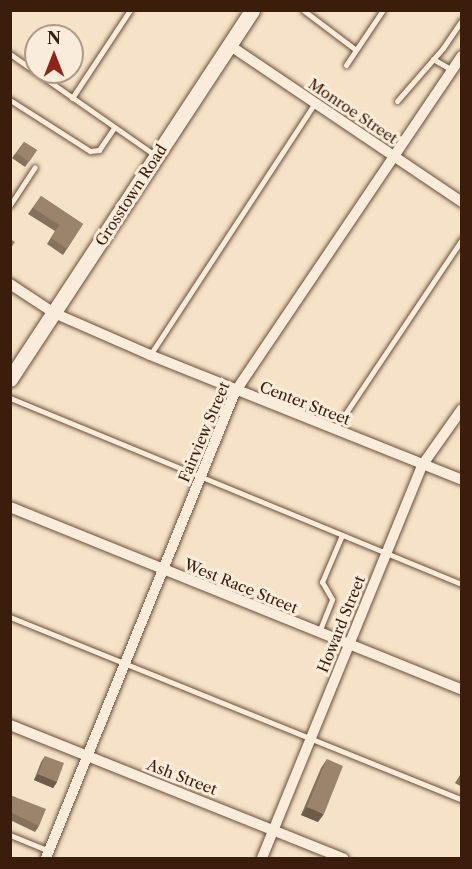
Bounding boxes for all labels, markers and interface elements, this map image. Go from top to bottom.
north arrow [24,24,84,84]
text: N [47,28,61,48]
street label: Monroe Street [305,75,401,147]
street label: Grosstown Road [91,141,171,249]
street label: Center Street [257,377,353,429]
street label: Fairview Street [175,379,233,485]
street label: West Race Street [182,555,300,617]
street label: Howard Street [313,573,369,675]
street label: Ash Street [144,755,220,799]

